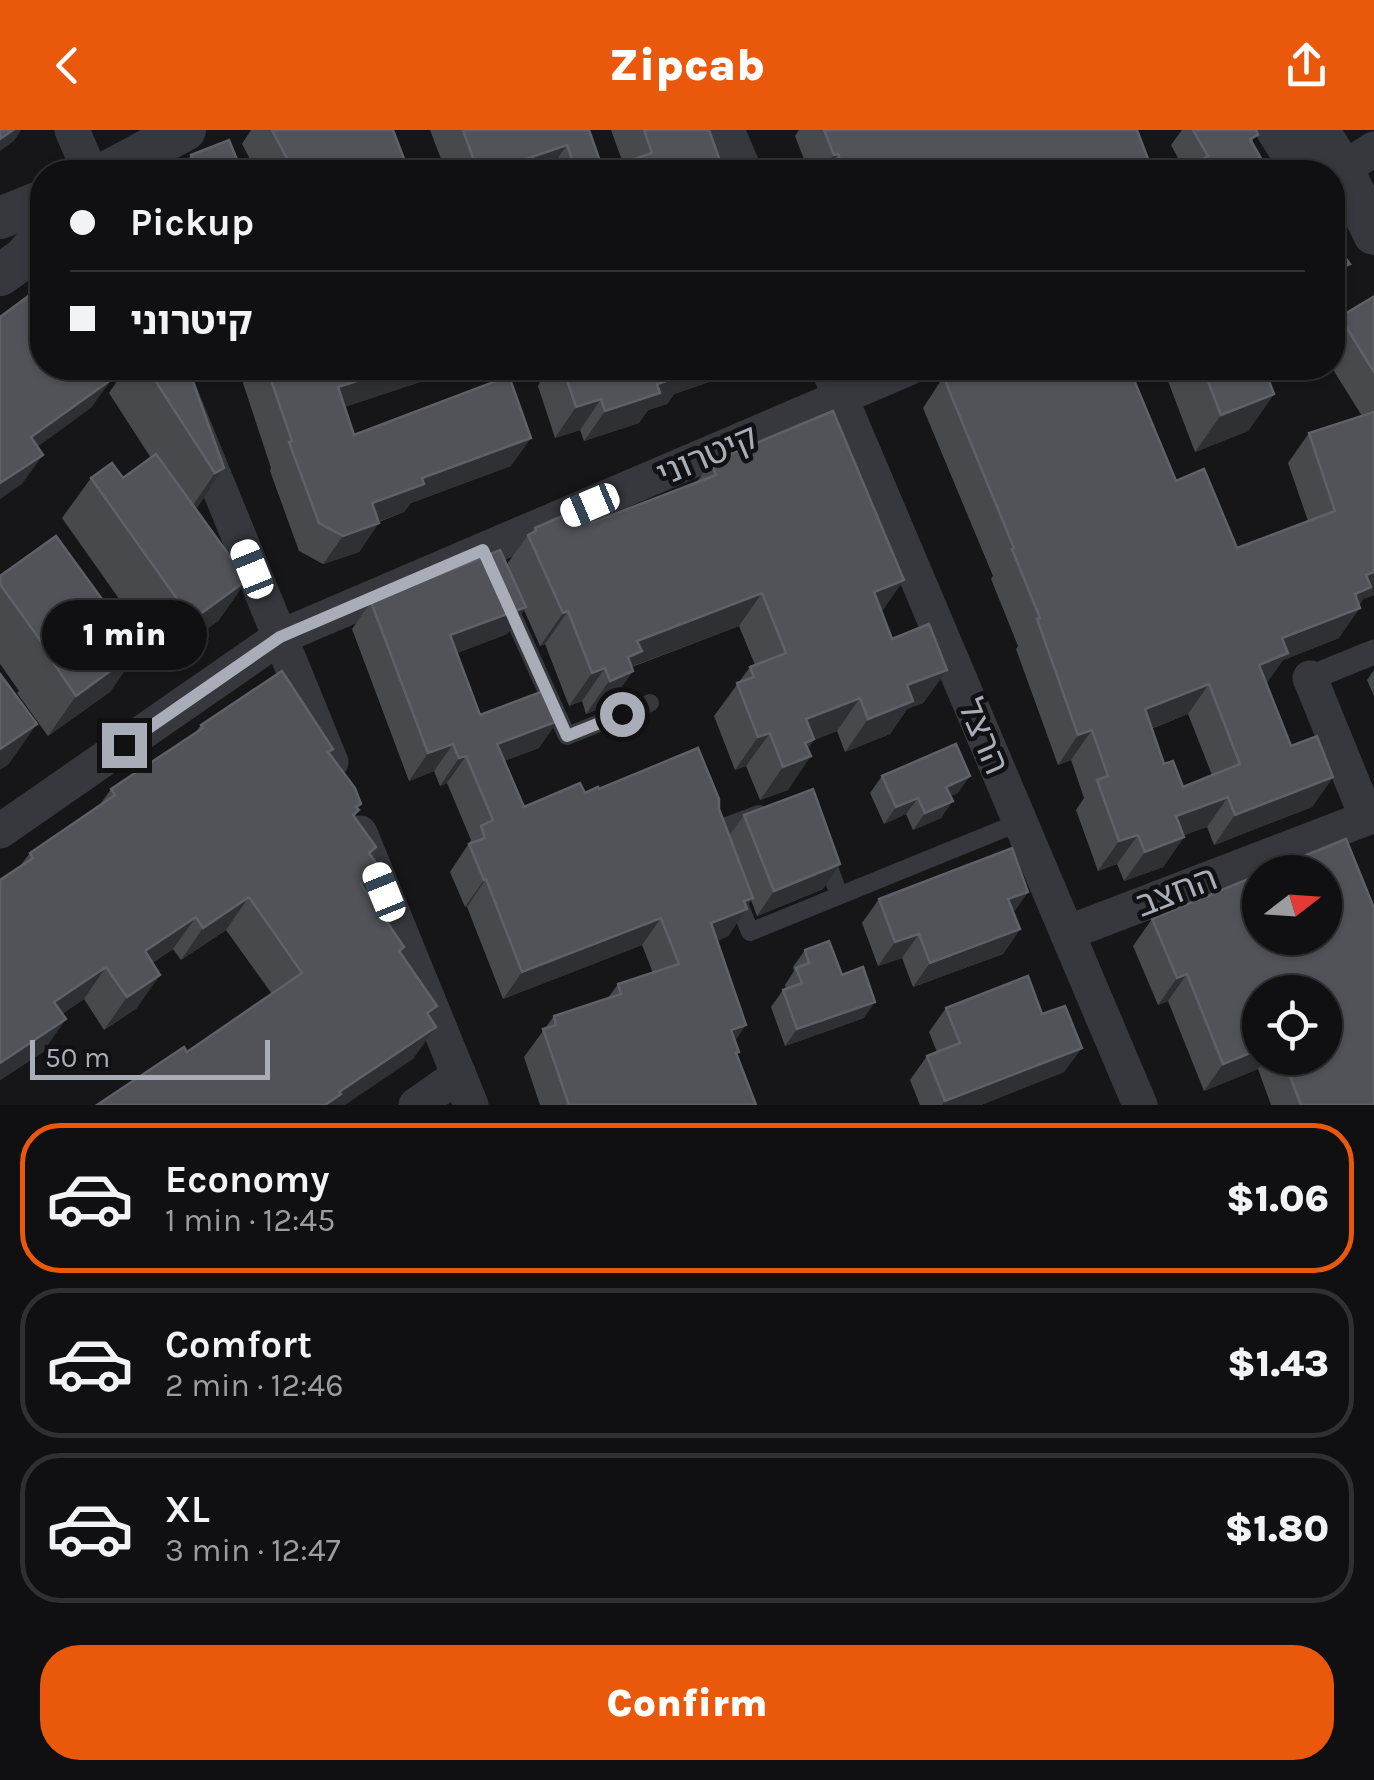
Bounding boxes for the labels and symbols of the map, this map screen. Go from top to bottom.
street label: קיטרוני [651,416,764,495]
car [557,479,623,531]
car [227,536,277,602]
callout: 1 min [42,600,206,670]
route start [600,692,645,737]
street label: הרצל [949,692,1018,780]
route end [102,723,147,768]
north arrow [1242,855,1342,955]
street label: החצב [1130,857,1223,926]
car [359,859,409,925]
scale bar [30,1035,270,1080]

